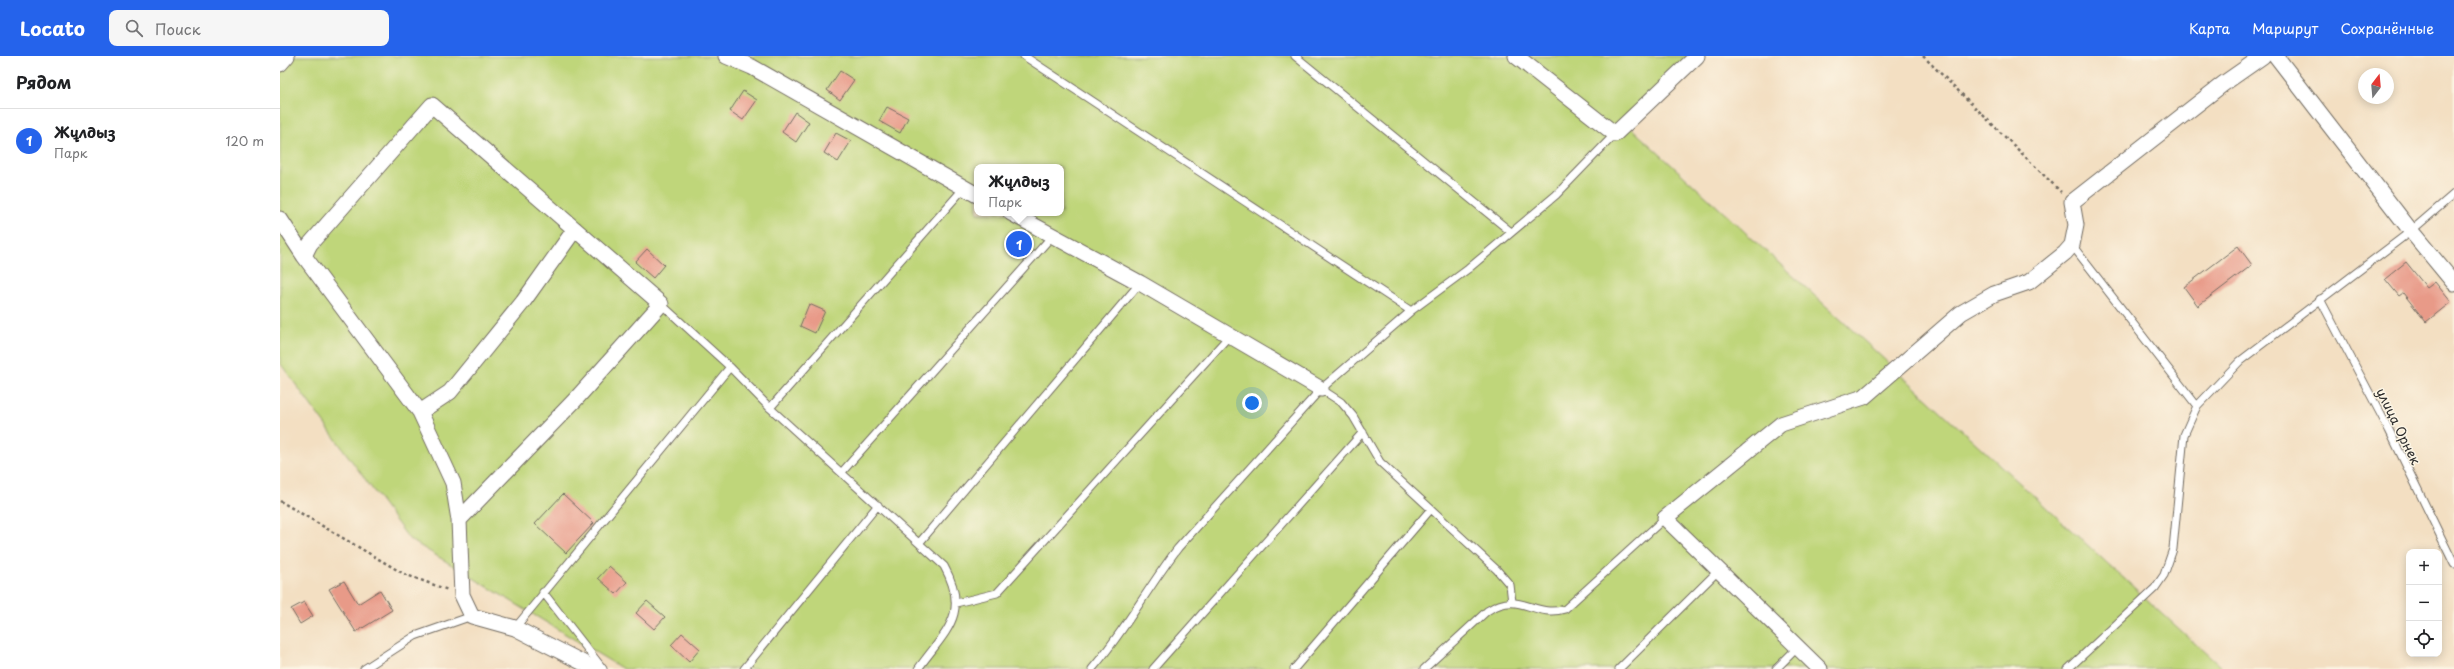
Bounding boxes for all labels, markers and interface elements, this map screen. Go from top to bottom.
search box [109,10,389,46]
text: Locato [20,14,85,42]
icon: search [123,17,145,39]
text: Поиск [155,17,201,40]
text: Карта [2189,18,2230,39]
text: Маршрут [2252,18,2318,39]
text: Сохранённые [2340,18,2434,39]
north arrow [2358,68,2394,104]
text: Рядом [16,69,71,95]
text: Жұлдыз [54,120,116,143]
text: 1 [26,131,32,150]
text: 120 m [225,131,264,150]
text: Парк [54,143,88,162]
popup [974,164,1064,216]
text: Жұлдыз [988,169,1050,192]
text: Парк [988,192,1022,211]
pin: 1 [1006,229,1032,259]
street label: улица Орнек [2372,384,2426,468]
your location [1242,393,1262,413]
map controls [2406,549,2442,657]
button: + [2406,549,2442,585]
button: − [2406,585,2442,621]
button: locate [2406,621,2442,657]

